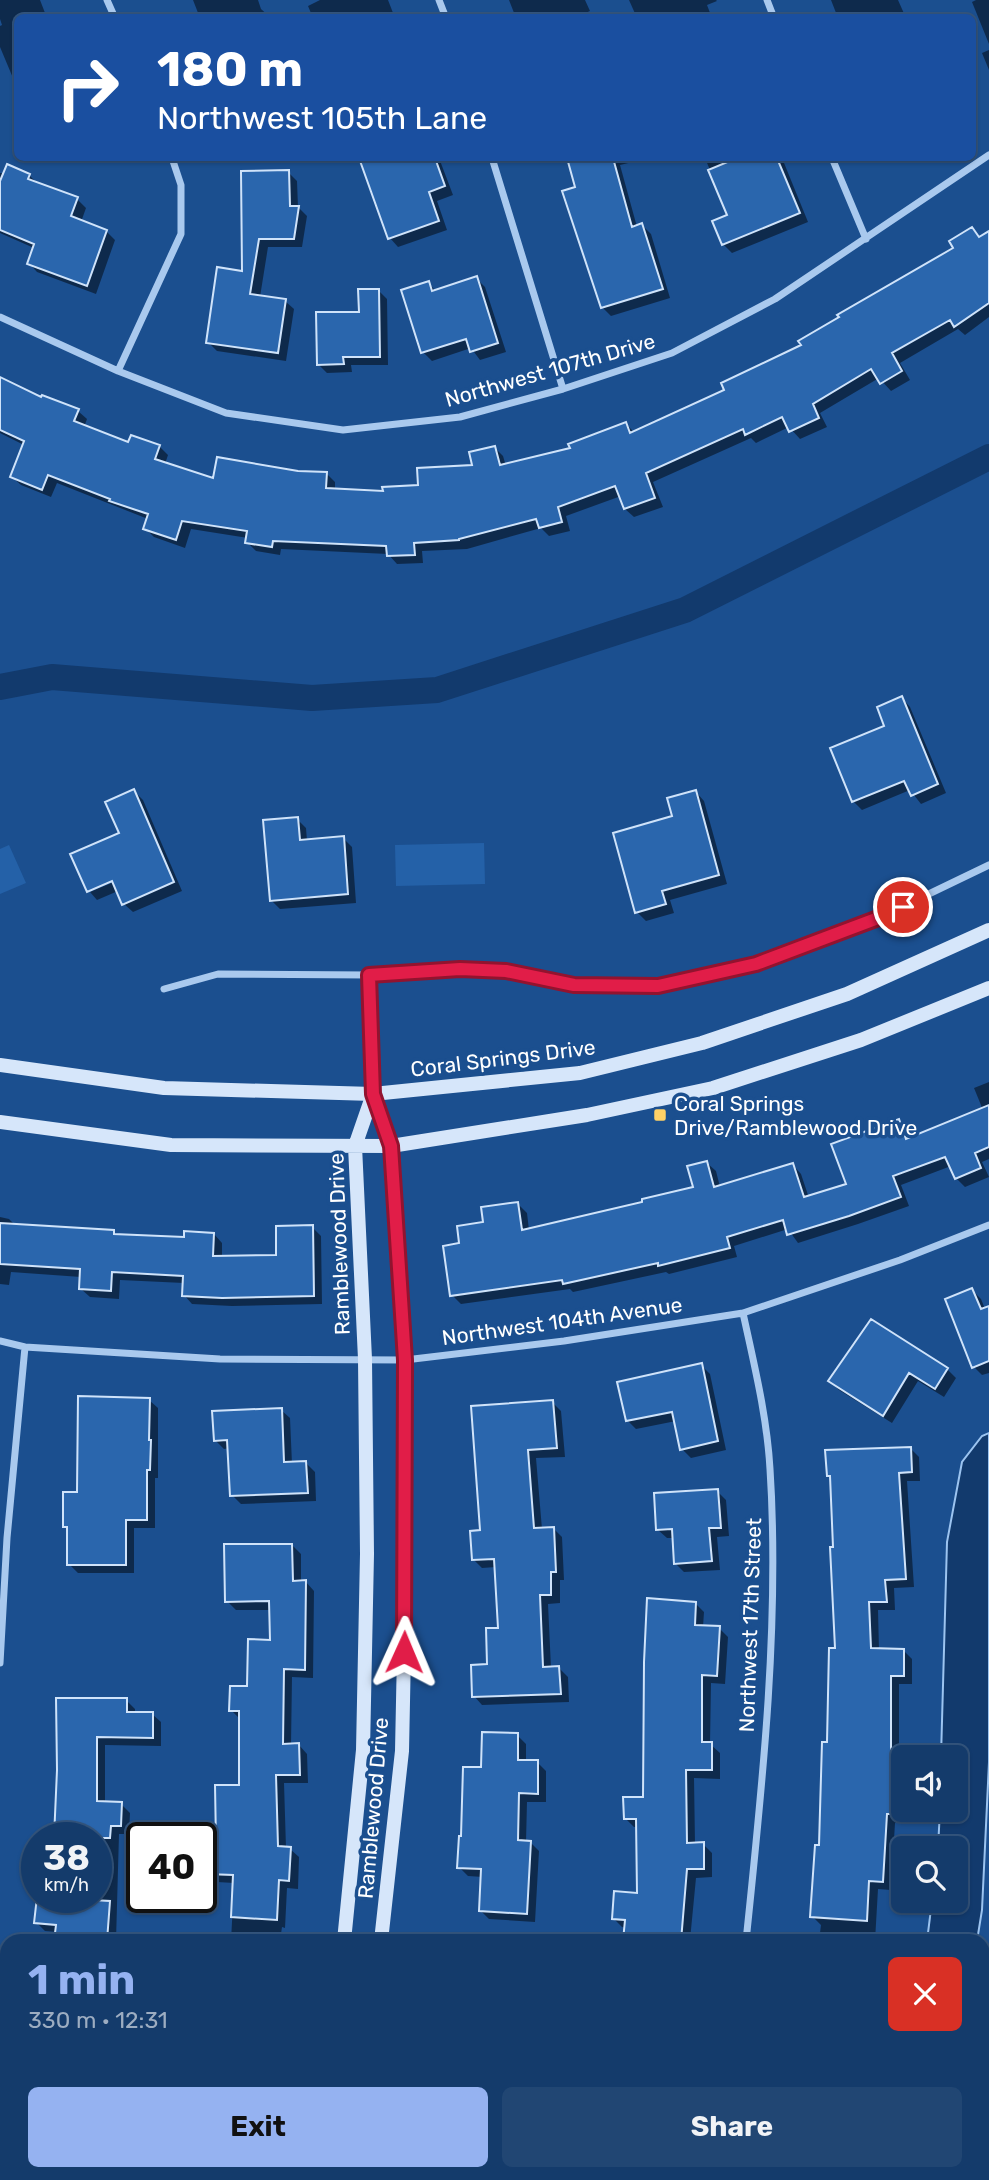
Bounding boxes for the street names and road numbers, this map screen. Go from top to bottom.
street label: Northwest 107th Drive [442,328,658,412]
street label: Coral Springs Drive [409,1034,597,1082]
street label: Ramblewood Drive [323,1153,355,1335]
street label: Northwest 104th Avenue [440,1292,684,1350]
street label: Northwest 17th Street [734,1517,766,1733]
street label: Ramblewood Drive [353,1716,393,1900]

